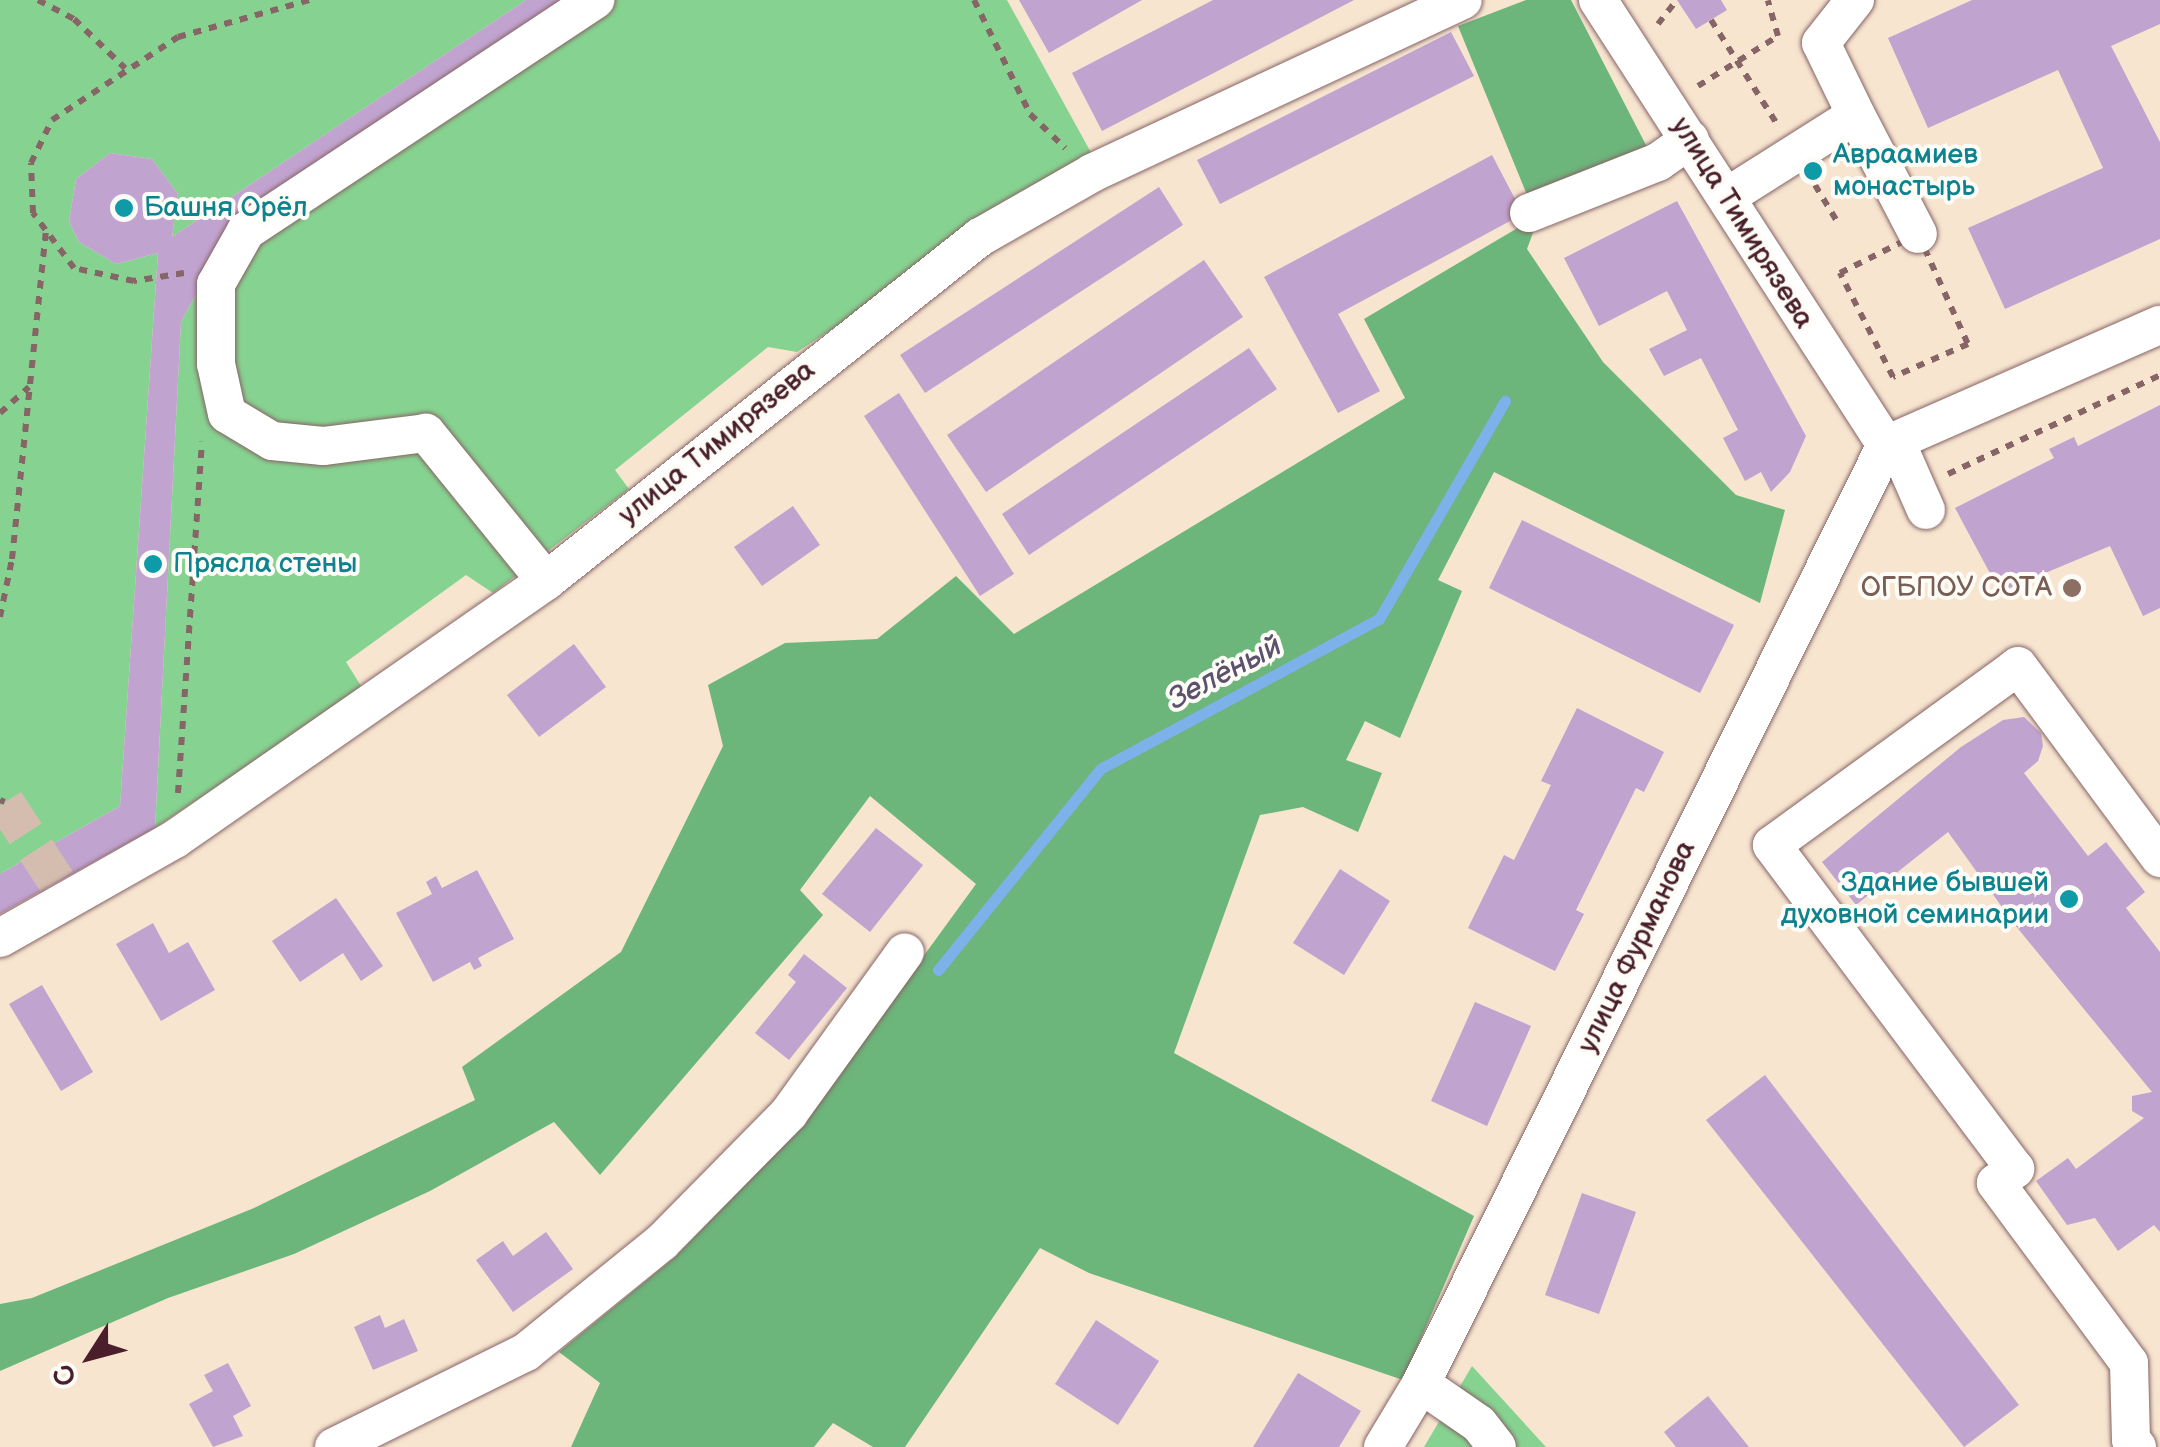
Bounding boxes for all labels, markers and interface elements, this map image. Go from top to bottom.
street label: улица Тимирязева [1663,111,1821,335]
place label: Авраамиев монастырь [1833,138,1978,204]
marker: Авраамиев монастырь [1802,160,1824,182]
place label: Башня Орёл [144,191,308,225]
marker: Башня Орёл [113,197,135,219]
street label: улица Тимирязева [612,354,822,532]
place label: Прясла стены [173,547,357,581]
marker: Прясла стены [142,553,164,575]
place label: ОГБПОУ СОТА [1861,571,2052,605]
marker: ОГБПОУ СОТА [2061,577,2083,599]
water label: Зелёный [1162,628,1288,718]
street label: улица Фурманова [1571,835,1703,1059]
place label: Здание бывшей духовной семинарии [1781,866,2049,932]
marker: Здание бывшей духовной семинарии [2058,888,2080,910]
north arrow [40,1307,140,1407]
text: С [46,1357,84,1393]

